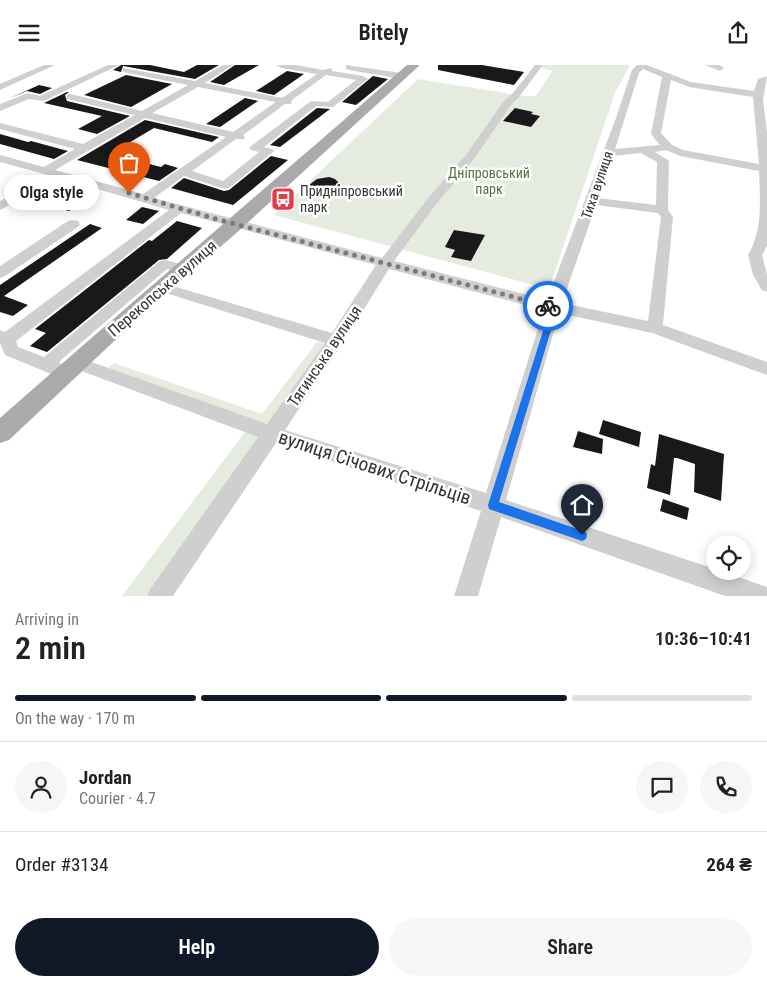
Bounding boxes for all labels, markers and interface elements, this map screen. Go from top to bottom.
icon: menu [15,19,43,47]
icon: share [724,19,752,47]
text: Bitely [359,20,408,45]
pin [108,142,150,193]
icon: bag [115,149,143,177]
street label: Тиха вулиця [578,149,616,221]
park label: Дніпровський парк [448,165,530,197]
callout: Olga style [4,175,99,211]
text: Olga style [20,183,83,202]
place label: Придніпровський парк [300,183,403,215]
bus stop icon: Придніпровський парк [270,186,296,212]
street label: Перекопська вулиця [104,236,220,341]
courier [523,281,573,331]
icon: bike [534,292,562,320]
street label: Тягинська вулиця [284,302,365,411]
street label: вулиця Січових Стрільців [276,425,474,509]
pin [561,484,603,535]
icon: home [568,491,596,519]
map controls [706,535,751,580]
button: locate [706,535,751,580]
text: Arriving in [15,610,79,629]
text: 10:36–10:41 [655,627,752,650]
text: 2 min [15,629,86,667]
text: On the way · 170 m [15,709,135,728]
button: person [15,761,67,813]
button: chat [636,761,688,813]
button: phone [700,761,752,813]
text: Jordan [79,766,132,789]
text: Courier · 4.7 [79,789,156,808]
text: Order #3134 [15,853,108,876]
text: 264 ₴ [706,853,752,876]
button: Help [15,918,379,976]
button: Share [389,918,752,976]

